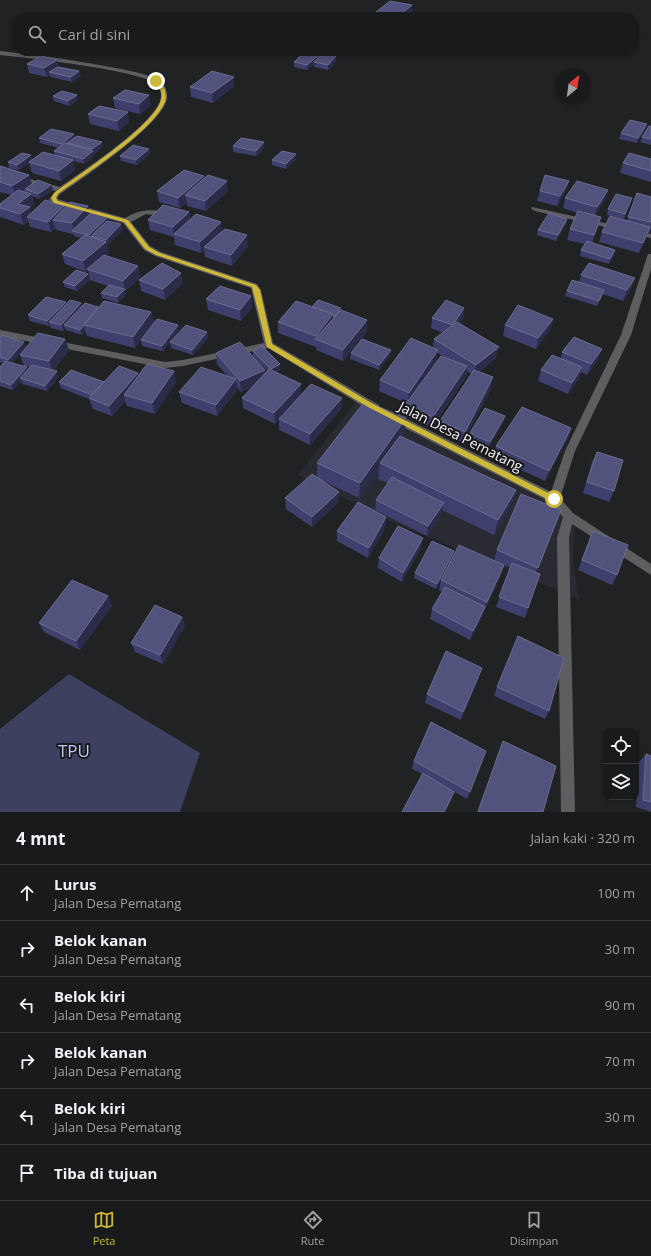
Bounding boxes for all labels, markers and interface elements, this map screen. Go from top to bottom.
search box [12,12,639,56]
icon: search [26,23,48,45]
text: Cari di sini [58,24,130,44]
north arrow [555,68,591,104]
route end [147,72,165,90]
street label: Jalan Desa Pematang [394,395,527,476]
route start [545,490,563,508]
map controls [603,728,639,800]
button: locate [603,728,639,764]
park label: TPU [58,739,90,762]
button: layers [603,764,639,800]
text: 4 mnt [16,827,65,850]
text: Jalan kaki · 320 m [530,829,635,847]
text: Lurus [54,874,96,894]
icon: ahead [16,882,38,904]
text: 100 m [597,884,635,902]
text: Jalan Desa Pematang [54,894,181,912]
text: Belok kanan [54,930,147,950]
icon: right [16,938,38,960]
text: 30 m [605,940,635,958]
text: Jalan Desa Pematang [54,950,181,968]
text: Belok kiri [54,986,125,1006]
icon: left [16,994,38,1016]
text: 90 m [605,996,635,1014]
text: Jalan Desa Pematang [54,1006,181,1024]
text: Belok kanan [54,1042,147,1062]
icon: right [16,1050,38,1072]
text: 70 m [605,1052,635,1070]
text: Jalan Desa Pematang [54,1062,181,1080]
text: Belok kiri [54,1098,125,1118]
icon: left [16,1106,38,1128]
text: 30 m [605,1108,635,1126]
text: Jalan Desa Pematang [54,1118,181,1136]
icon: arrive [16,1162,38,1184]
text: Tiba di tujuan [54,1163,157,1183]
tab: Peta [93,1209,115,1248]
tab: Rute [301,1209,324,1248]
tab: Disimpan [510,1209,558,1248]

